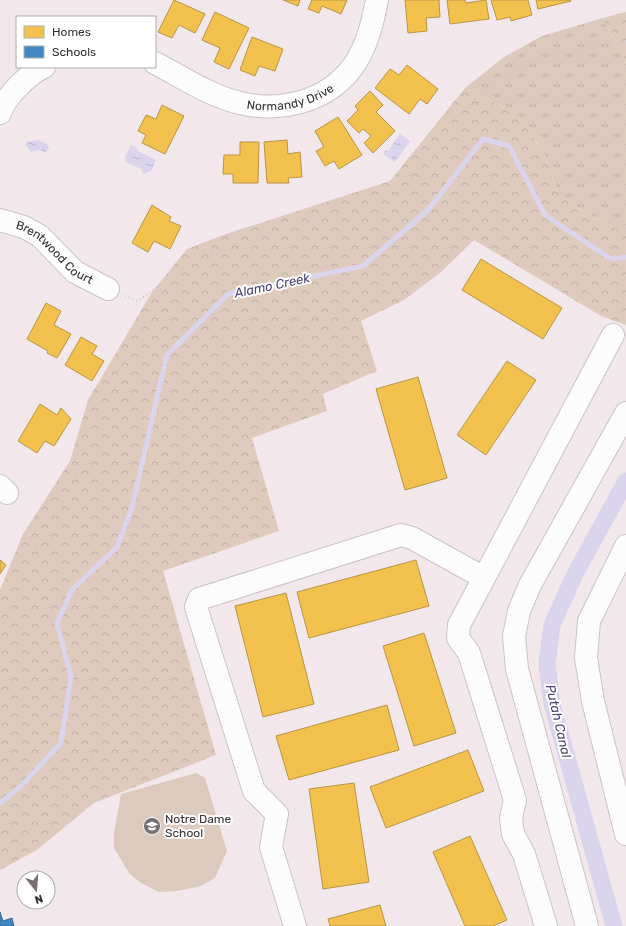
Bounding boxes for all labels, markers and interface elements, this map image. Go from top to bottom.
legend [16,16,156,68]
text: Homes [52,25,91,39]
text: Schools [52,45,96,59]
street label: Normandy Drive [246,81,337,113]
street label: Brentwood Court [14,218,96,287]
water label: Alamo Creek [232,270,311,301]
water label: Putah Canal [543,683,574,760]
place label: Notre Dame School [165,812,232,840]
school or university icon: Notre Dame School [142,816,162,836]
north arrow [16,870,56,910]
text: N [33,892,44,906]

